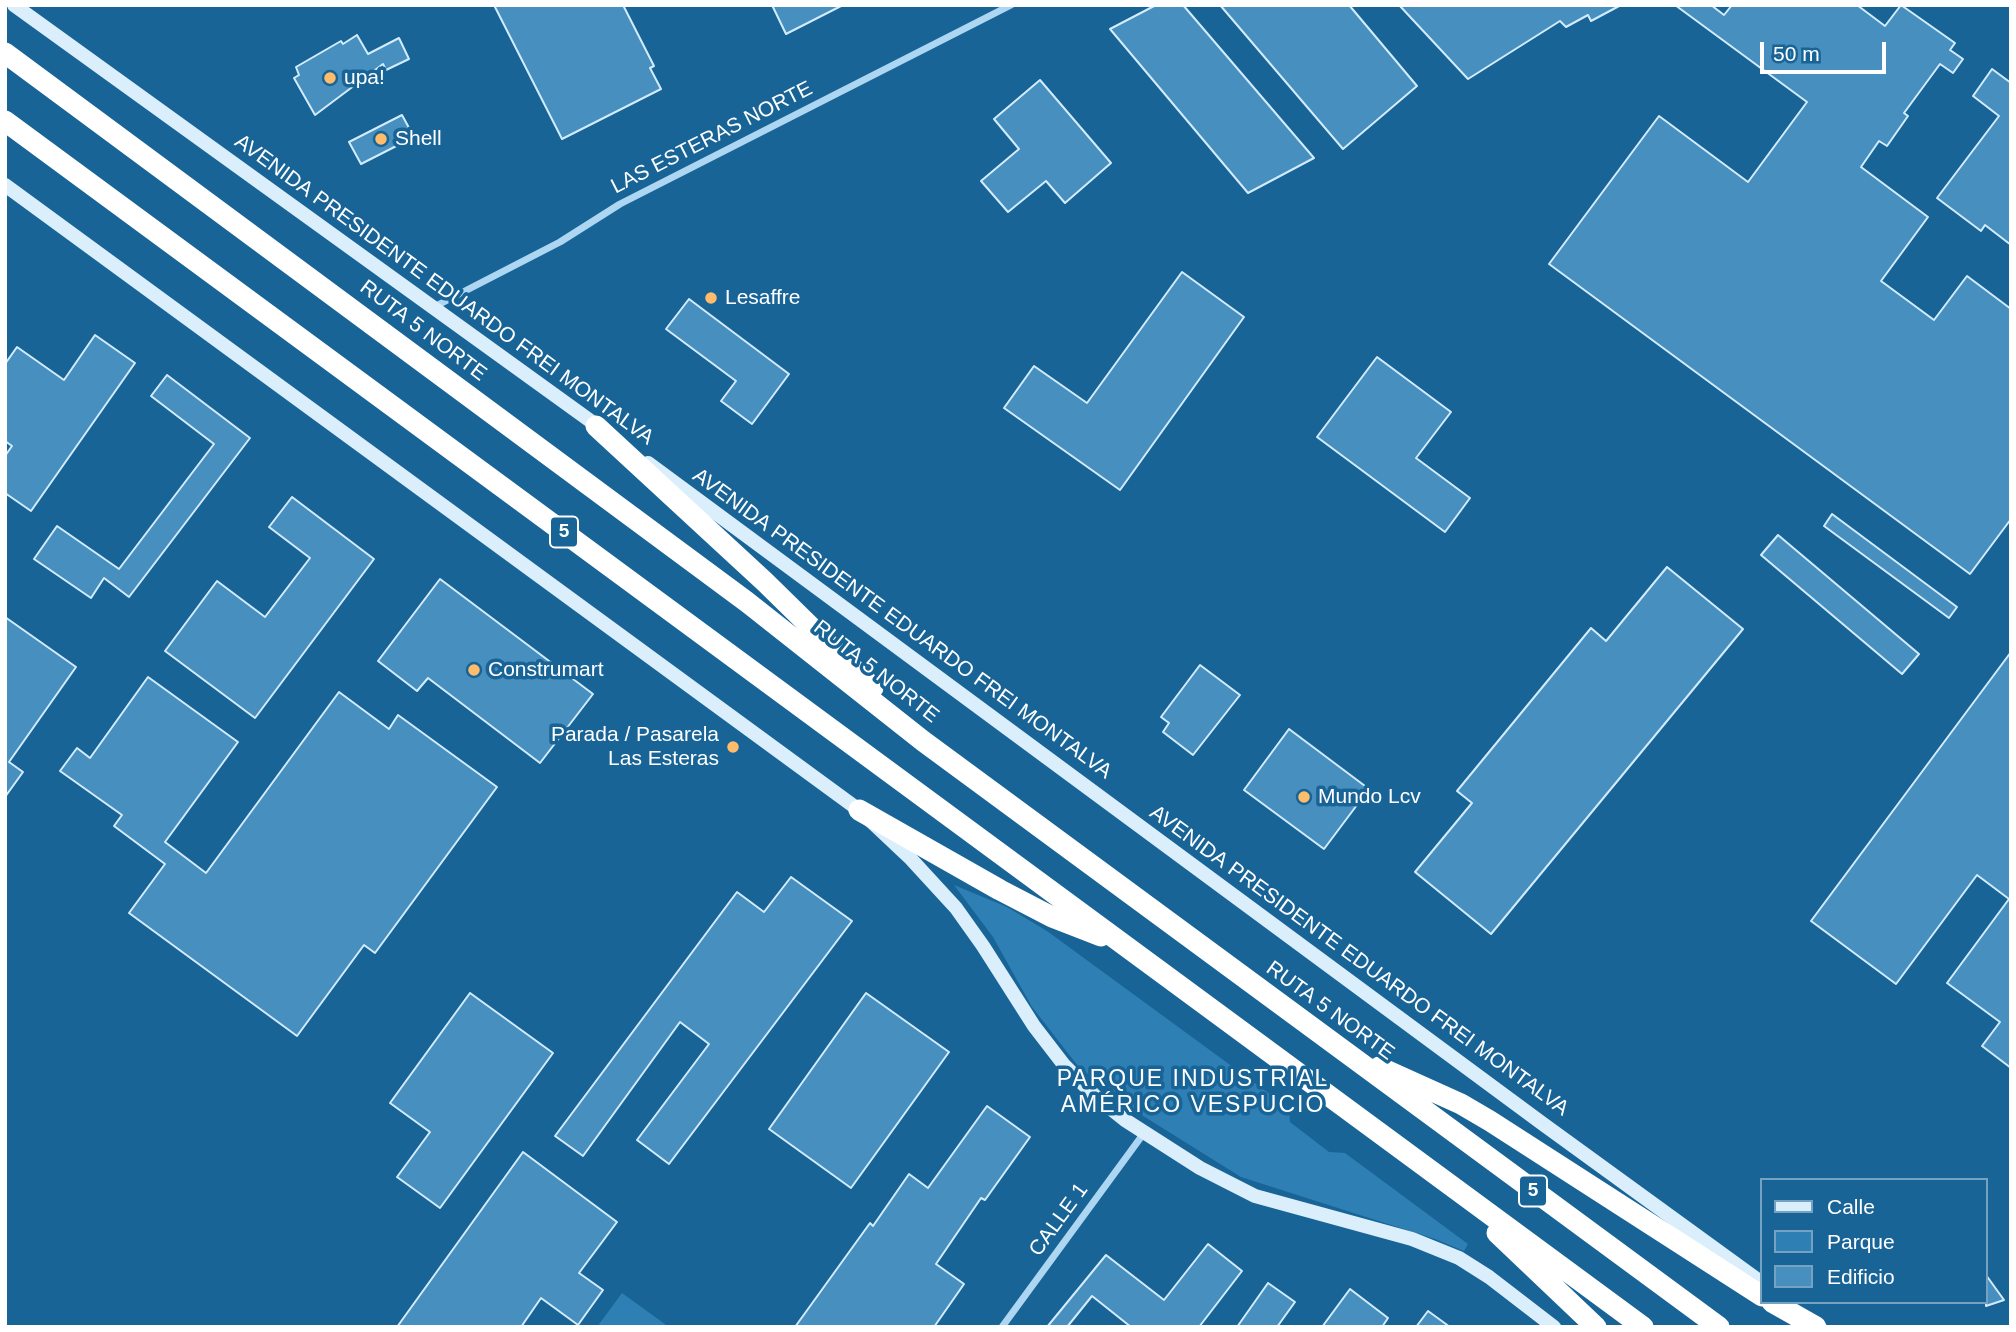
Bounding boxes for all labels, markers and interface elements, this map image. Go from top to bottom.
scale bar [1764,28,1890,72]
text: 50 m [1773,42,1820,65]
place label: upa! [344,65,385,91]
marker: upa! [322,70,338,86]
street label: LAS ESTERAS NORTE [607,76,817,200]
place label: Shell [395,126,442,152]
street label: AVENIDA PRESIDENTE EDUARDO FREI MONTALVA [230,129,658,451]
marker: Shell [373,131,389,147]
street label: RUTA 5 NORTE [355,275,491,387]
place label: Lesaffre [725,285,800,311]
marker: Lesaffre [703,290,719,306]
street label: AVENIDA PRESIDENTE EDUARDO FREI MONTALVA [688,463,1116,785]
road number: 5 [550,516,578,548]
street label: RUTA 5 NORTE [808,615,944,729]
place label: Construmart [488,657,604,683]
marker: Construmart [466,662,482,678]
place label: Parada / Pasarela Las Esteras [551,722,719,772]
marker: Parada / Pasarela Las Esteras [725,739,741,755]
place label: Mundo Lcv [1318,784,1421,810]
marker: Mundo Lcv [1296,789,1312,805]
street label: AVENIDA PRESIDENTE EDUARDO FREI MONTALVA [1145,800,1573,1122]
street label: RUTA 5 NORTE [1261,956,1399,1066]
district label: PARQUE INDUSTRIAL AMÉRICO VESPUCIO [1059,1066,1327,1120]
road number: 5 [1519,1176,1547,1206]
legend [1760,1178,1988,1304]
street label: CALLE 1 [1024,1179,1094,1261]
text: Calle [1827,1195,1875,1218]
text: Parque [1827,1230,1895,1253]
text: Edificio [1827,1265,1895,1288]

